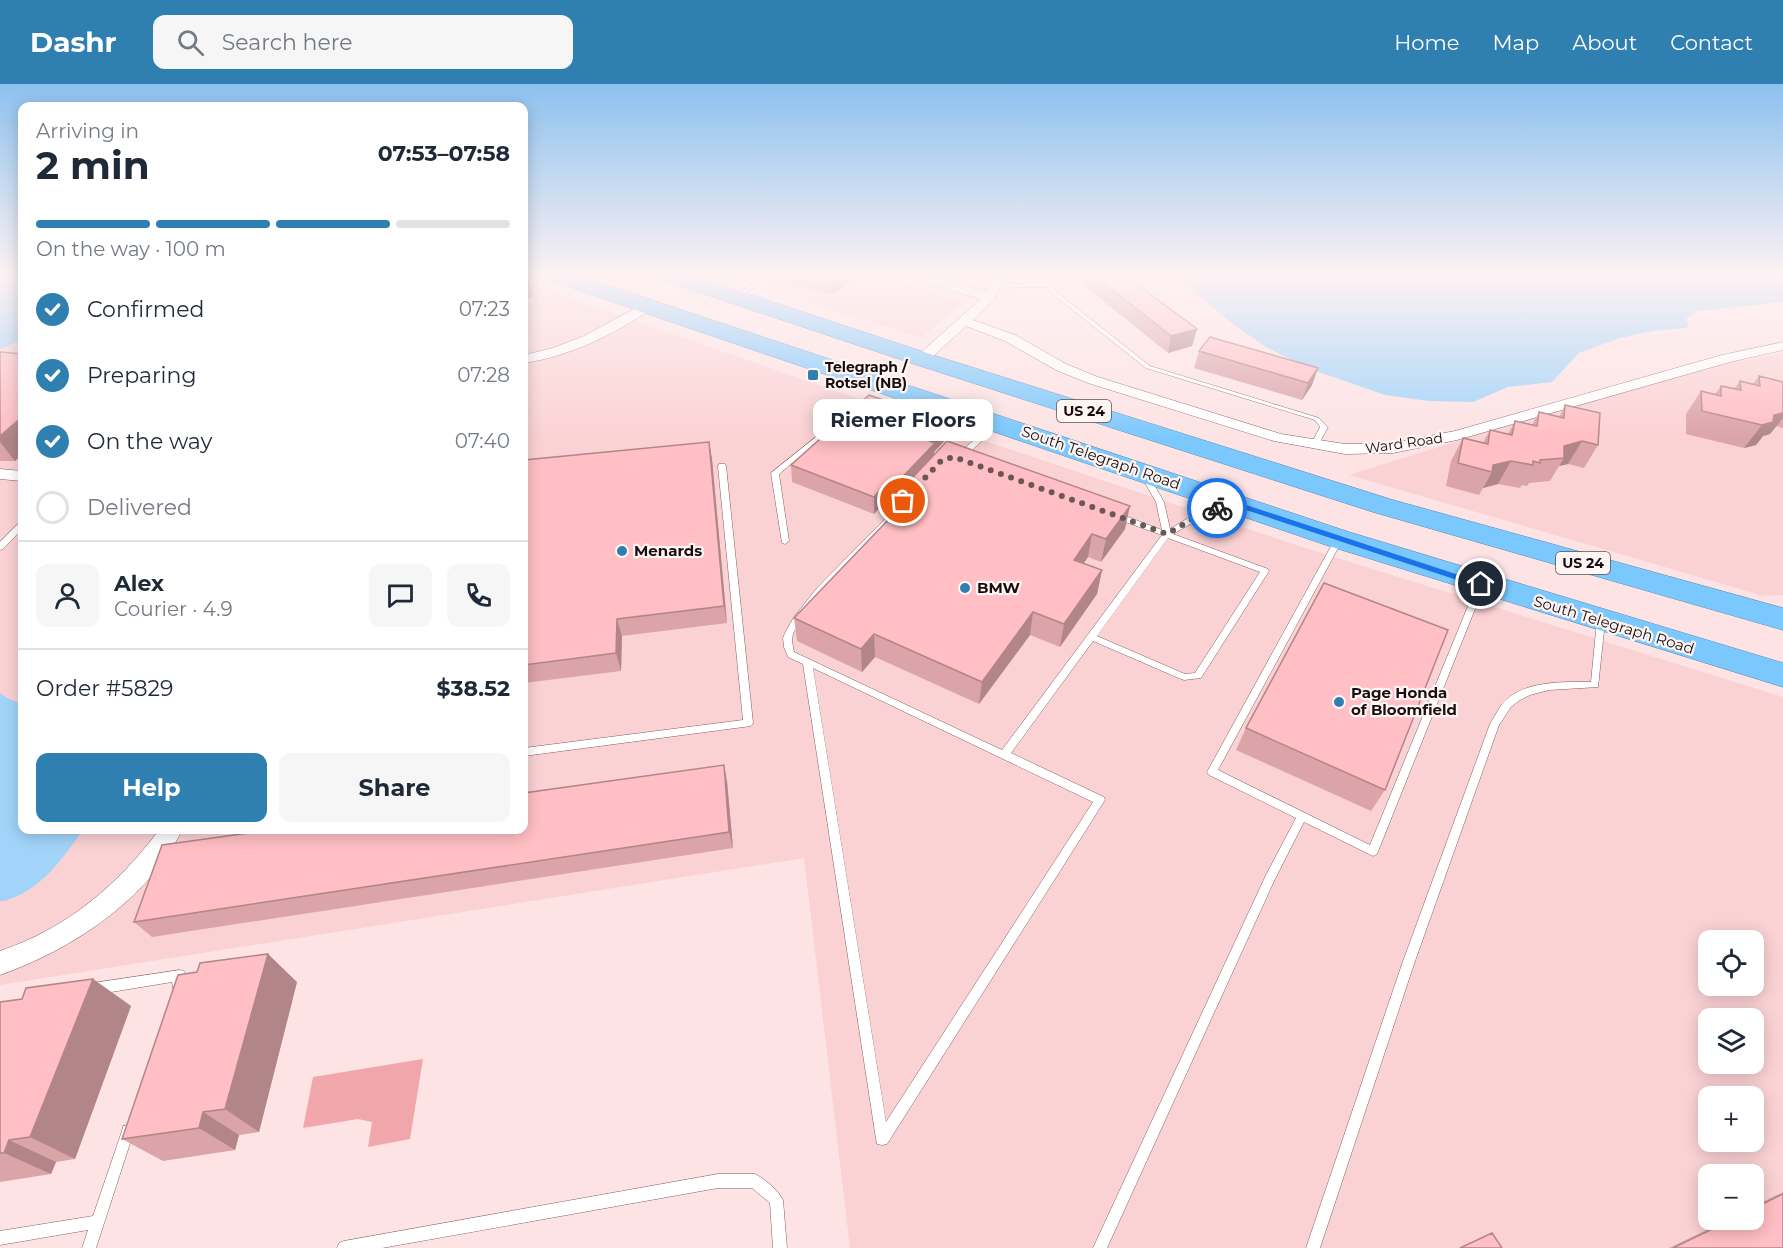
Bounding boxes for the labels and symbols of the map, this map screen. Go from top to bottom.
place label: Telegraph / Rotsel (NB) [825,358,909,392]
marker: Telegraph / Rotsel (NB) [806,368,820,382]
callout: Riemer Floors [813,399,993,441]
road number: US 24 [1057,400,1111,422]
street label: South Telegraph Road [1019,421,1183,494]
street label: Ward Road [1364,429,1444,457]
pin [877,475,928,526]
courier [1187,478,1247,538]
place label: Menards [634,541,702,560]
marker: Menards [615,544,629,558]
road number: US 24 [1556,552,1610,574]
pin [1455,558,1506,609]
place label: BMW [977,578,1021,597]
marker: BMW [958,581,972,595]
street label: South Telegraph Road [1532,591,1697,658]
place label: Page Honda of Bloomfield [1351,683,1457,719]
marker: Page Honda of Bloomfield [1332,695,1346,709]

